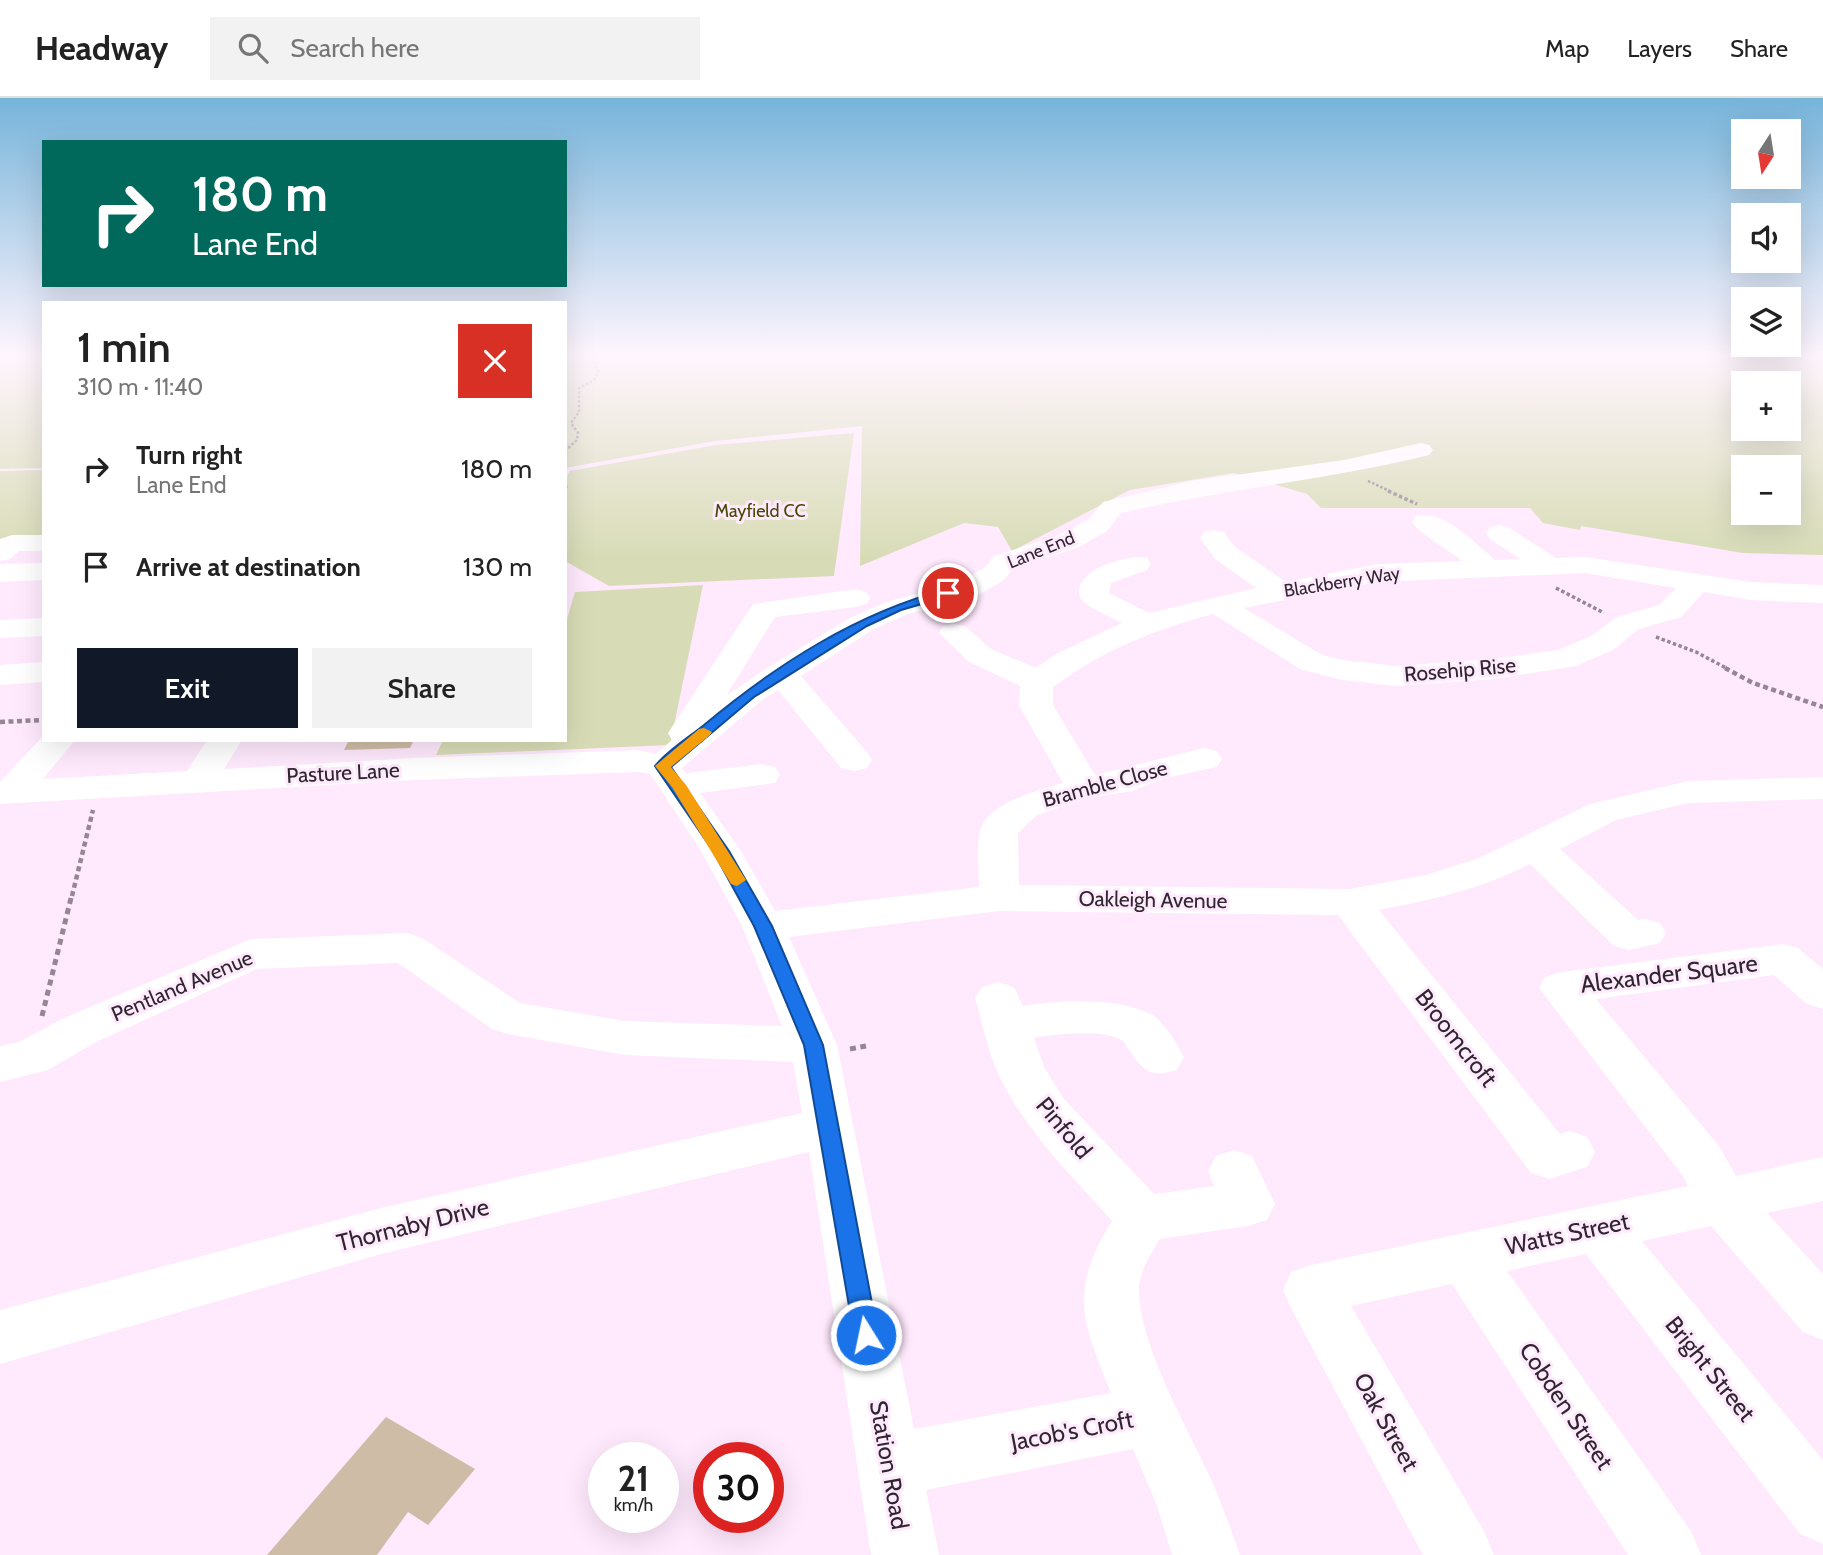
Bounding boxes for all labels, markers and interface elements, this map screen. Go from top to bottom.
search box [210,17,700,80]
text: Headway [35,28,168,68]
icon: search [234,29,272,67]
text: Search here [290,32,419,64]
text: Map [1545,34,1589,63]
text: Layers [1627,34,1692,63]
text: Share [1730,34,1788,63]
north arrow [1731,119,1801,189]
map controls [1731,119,1801,525]
text: 180 m [192,164,328,223]
icon: right [77,168,168,259]
button: sound [1731,203,1801,273]
text: Lane End [192,224,318,263]
button: layers [1731,287,1801,357]
text: 1 min [77,321,171,373]
button: close [458,324,532,398]
button: + [1731,371,1801,441]
text: 310 m · 11:40 [77,373,203,401]
text: Turn right [136,439,242,471]
icon: right [77,450,115,488]
text: 180 m [461,453,532,485]
button: − [1731,455,1801,525]
text: Lane End [136,471,227,499]
park label: Mayfield CC [715,500,806,522]
street label: Lane End [1004,527,1078,573]
icon: arrive [77,548,115,586]
text: Arrive at destination [136,551,361,583]
text: 130 m [463,551,532,583]
street label: Blackberry Way [1282,562,1402,602]
pin [918,563,978,623]
icon: arrive [929,574,967,612]
button: Exit [77,648,298,728]
button: Share [312,648,532,728]
street label: Rosehip Rise [1403,652,1517,687]
street label: Bramble Close [1040,755,1170,812]
street label: Pasture Lane [286,757,401,788]
street label: Oakleigh Avenue [1078,886,1228,913]
street label: Pentland Avenue [107,944,256,1027]
street label: Alexander Square [1579,948,1759,999]
street label: Broomcroft [1409,983,1504,1092]
street label: Pinfold [1030,1091,1099,1164]
street label: Thornaby Drive [334,1192,492,1257]
street label: Watts Street [1502,1206,1632,1261]
position arrow [829,1298,903,1372]
street label: Bright Street [1659,1310,1762,1427]
street label: Cobden Street [1513,1337,1620,1475]
street label: Oak Street [1348,1368,1425,1476]
street label: Station Road [864,1398,915,1532]
street label: Jacob's Croft [1007,1404,1136,1457]
speed limit sign: 30 [693,1442,784,1533]
text: 21 [618,1457,649,1500]
text: km/h [614,1494,653,1516]

